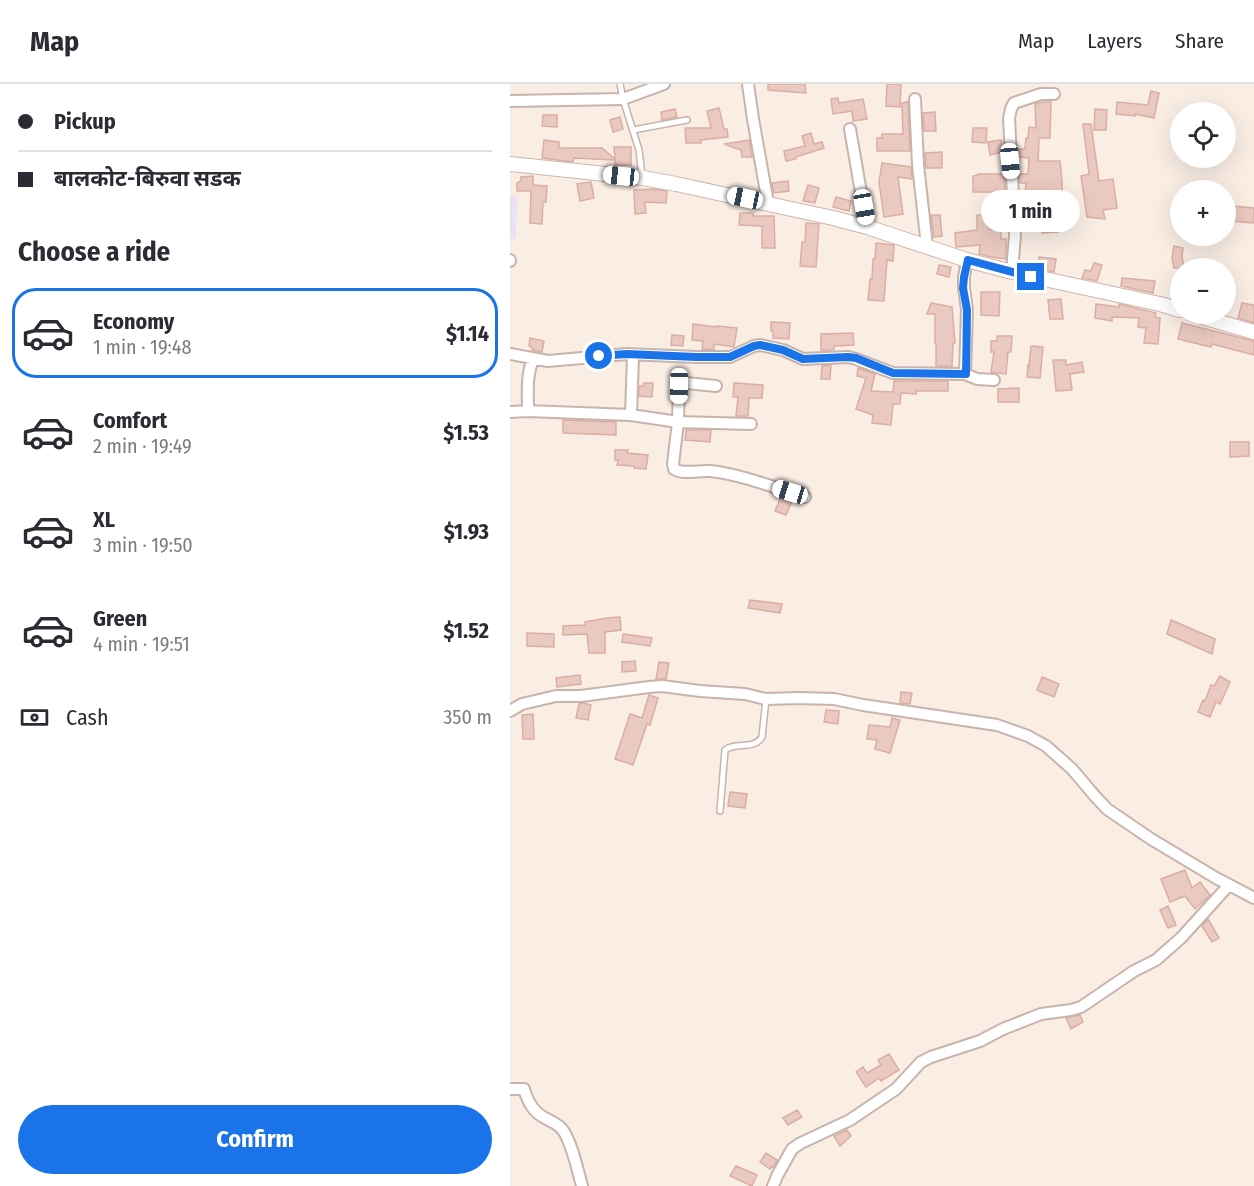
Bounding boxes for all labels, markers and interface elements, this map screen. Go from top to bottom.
text: Map [30,25,79,58]
text: Map [1018,28,1054,54]
text: Layers [1087,28,1142,54]
text: Share [1175,28,1224,54]
map controls [1170,102,1236,324]
button: locate [1170,102,1236,168]
text: Pickup [54,108,116,135]
car [999,142,1021,180]
text: बालकोट-बिरुवा सडक [54,165,241,192]
car [602,165,640,187]
button: + [1170,180,1236,246]
car [726,185,764,211]
car [852,188,876,226]
callout: 1 min [982,190,1080,232]
text: 1 min [1009,199,1052,223]
text: Choose a ride [18,236,170,268]
button: − [1170,258,1236,324]
route end [1017,263,1044,290]
icon: car [21,306,75,360]
text: Economy [93,308,174,335]
text: $1.14 [446,320,489,347]
text: 1 min · 19:48 [93,335,191,359]
route start [585,342,612,369]
car [670,368,688,404]
icon: car [21,405,75,459]
text: Comfort [93,407,167,434]
text: $1.53 [443,419,489,446]
text: 2 min · 19:49 [93,434,192,458]
car [770,478,810,506]
icon: car [21,504,75,558]
text: XL [93,506,115,533]
text: $1.93 [444,518,489,545]
text: 3 min · 19:50 [93,533,193,557]
icon: car [21,603,75,657]
text: Green [93,605,147,632]
text: $1.52 [444,617,489,644]
text: 4 min · 19:51 [93,632,190,656]
icon: cash [18,701,51,734]
text: Cash [66,704,109,731]
text: 350 m [443,705,492,729]
button: Confirm [18,1105,492,1174]

